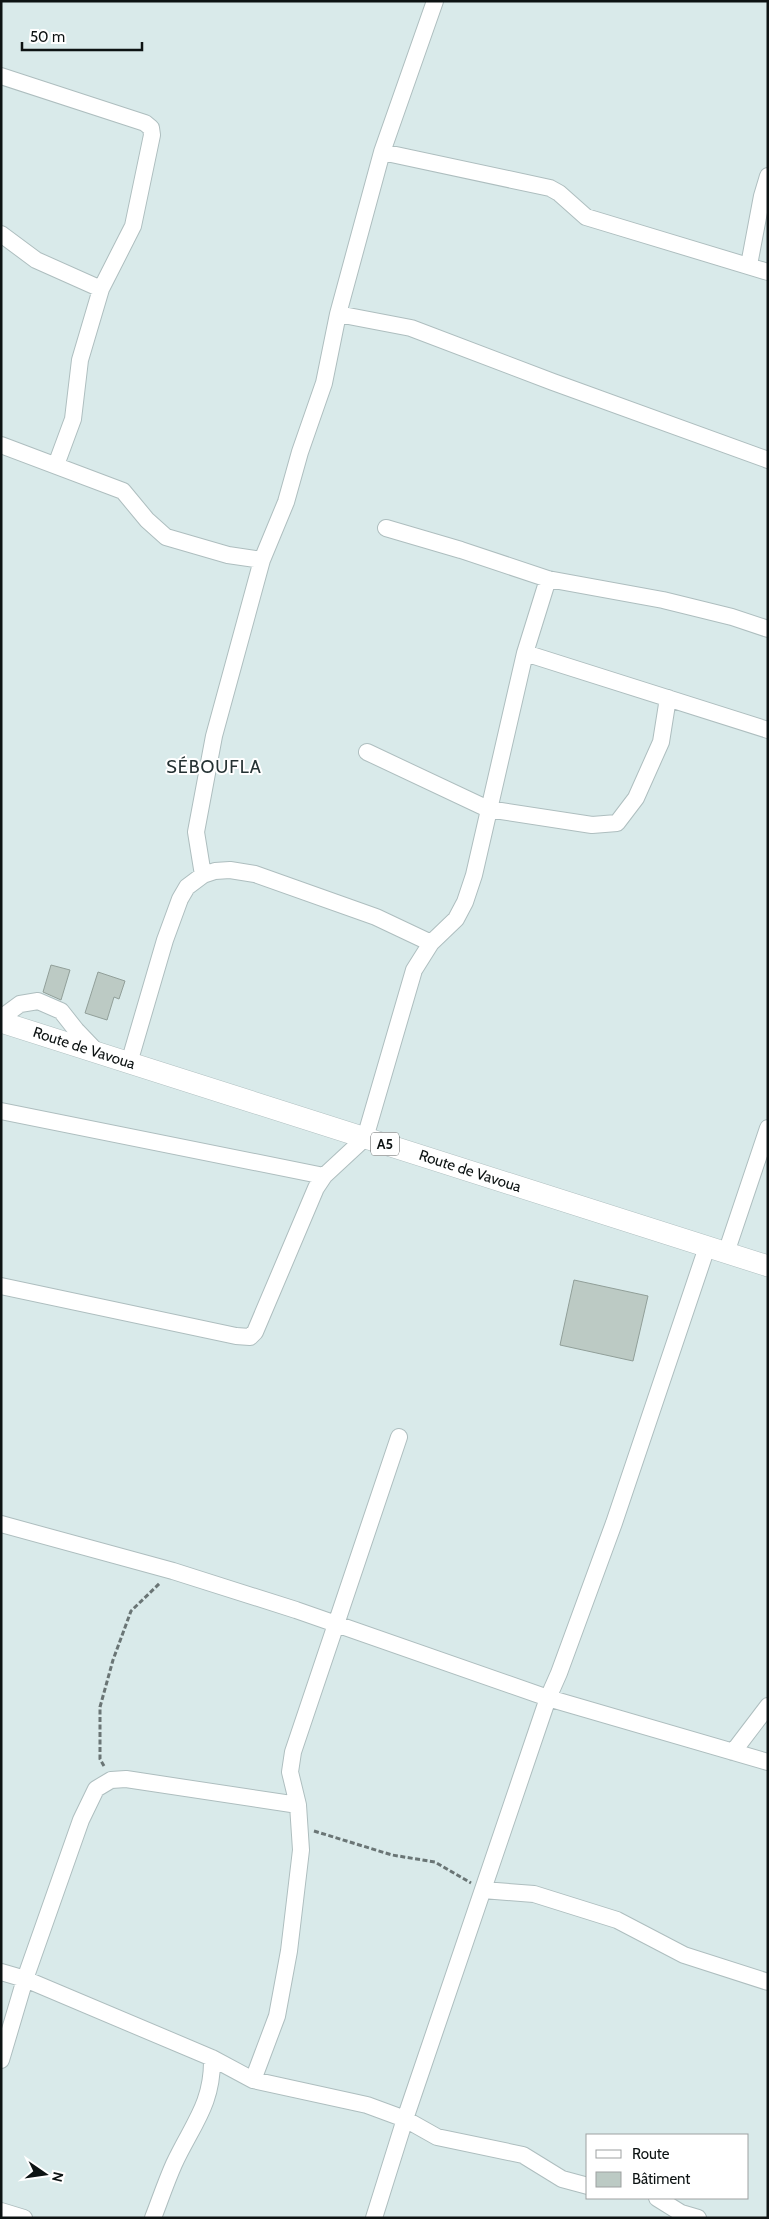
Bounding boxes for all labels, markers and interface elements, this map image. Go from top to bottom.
scale bar [22,20,142,52]
text: 50 m [30,28,65,46]
district label: SÉBOUFLA [166,756,262,778]
street label: Route de Vavoua [31,1023,138,1073]
road number: A5 [371,1132,399,1156]
street label: Route de Vavoua [417,1146,524,1196]
legend [586,2134,749,2199]
text: Route [632,2145,670,2163]
north arrow [20,2149,70,2199]
text: N [48,2170,68,2184]
text: Bâtiment [632,2170,690,2188]

